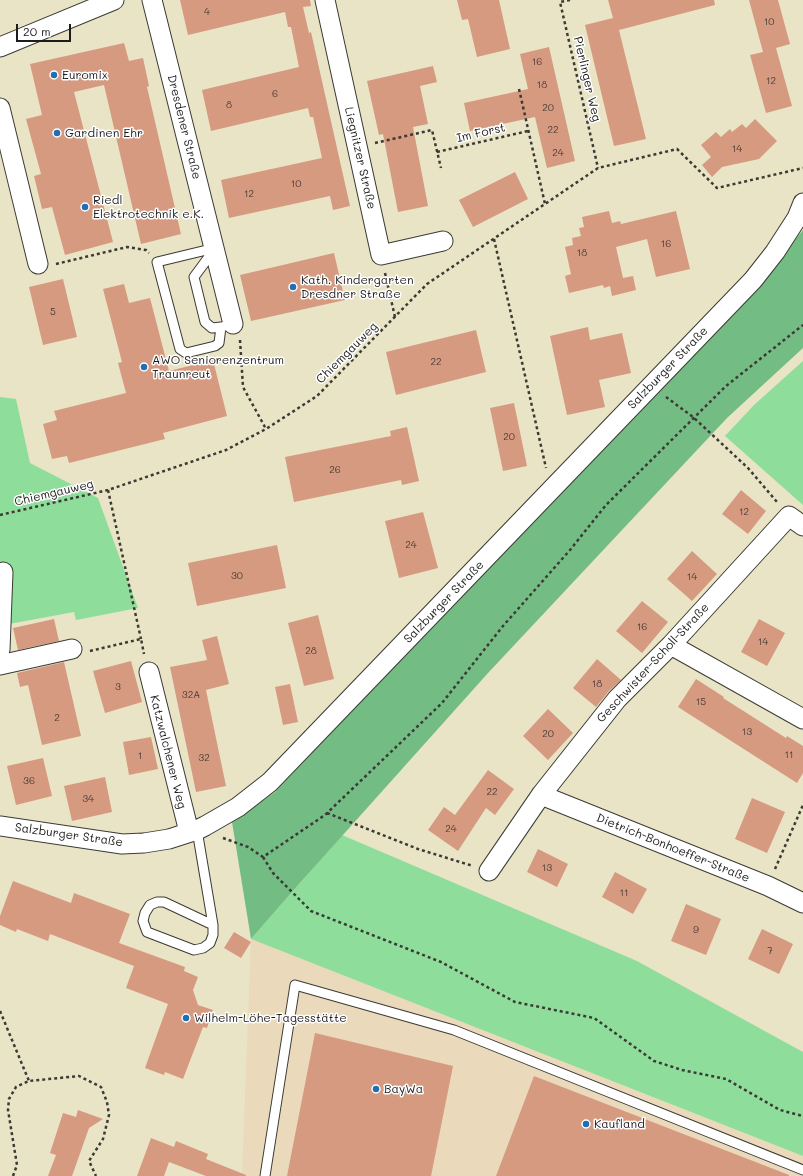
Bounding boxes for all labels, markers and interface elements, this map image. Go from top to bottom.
house number: 4 [204,6,210,18]
scale bar [18,16,73,42]
house number: 10 [764,16,774,28]
text: 20 m [23,23,51,39]
street label: Pierlinger Weg [570,35,604,123]
house number: 16 [532,56,542,68]
place label: Euromix [62,68,108,82]
marker: Euromix [49,70,59,80]
street label: Dresdener Straße [164,73,204,181]
house number: 12 [766,75,776,87]
house number: 18 [537,79,547,91]
house number: 6 [272,88,278,100]
house number: 8 [226,99,232,111]
house number: 20 [542,102,554,114]
street label: Liegnitzer Straße [341,105,379,211]
street label: Im Forst [455,120,507,146]
house number: 22 [547,124,559,136]
place label: Gardinen Ehr [65,126,143,140]
marker: Gardinen Ehr [52,128,62,138]
house number: 14 [732,143,742,155]
house number: 24 [552,147,564,159]
house number: 10 [291,178,301,190]
house number: 12 [244,188,254,200]
place label: Riedl Elektrotechnik e.K. [93,193,204,221]
marker: Riedl Elektrotechnik e.K. [80,202,90,212]
house number: 16 [661,238,671,250]
house number: 18 [577,247,587,259]
place label: Kath. Kindergarten Dresdner Straße [301,273,414,301]
marker: Kath. Kindergarten Dresdner Straße [288,282,298,292]
house number: 5 [50,306,56,318]
street label: Chiemgauweg [313,319,381,387]
street label: Salzburger Straße [625,324,711,412]
place label: AWO Seniorenzentrum Traunreut [152,353,284,381]
house number: 22 [430,356,442,368]
marker: AWO Seniorenzentrum Traunreut [139,362,149,372]
house number: 20 [503,431,515,443]
house number: 26 [329,464,341,476]
street label: Chiemgauweg [13,477,95,509]
house number: 12 [739,506,749,518]
house number: 24 [405,539,417,551]
street label: Salzburger Straße [401,558,487,646]
house number: 30 [231,570,243,582]
house number: 14 [687,571,697,583]
street label: Geschwister-Scholl-Straße [594,600,712,726]
house number: 16 [637,621,647,633]
house number: 14 [758,636,768,648]
house number: 28 [305,645,317,657]
house number: 18 [592,678,602,690]
house number: 3 [115,681,121,693]
house number: 32A [182,689,200,701]
street label: Katzwalchener Weg [147,694,189,810]
house number: 15 [696,696,706,708]
house number: 2 [54,712,60,724]
house number: 13 [742,726,752,738]
house number: 20 [542,728,554,740]
house number: 11 [785,749,793,761]
house number: 1 [138,750,142,762]
house number: 32 [198,752,210,764]
house number: 36 [23,775,35,787]
house number: 22 [486,786,498,798]
house number: 34 [82,793,94,805]
street label: Dietrich-Bonhoeffer-Straße [594,811,752,885]
street label: Salzburger Straße [14,820,124,850]
house number: 24 [445,823,457,835]
house number: 13 [542,862,552,874]
house number: 11 [620,887,628,899]
house number: 9 [693,924,699,936]
house number: 7 [767,945,773,957]
place label: Wilhelm-Löhe-Tagesstätte [194,1011,347,1025]
marker: Wilhelm-Löhe-Tagesstätte [181,1013,191,1023]
place label: BayWa [384,1082,423,1096]
marker: BayWa [371,1084,381,1094]
place label: Kaufland [594,1117,645,1131]
marker: Kaufland [581,1119,591,1129]

